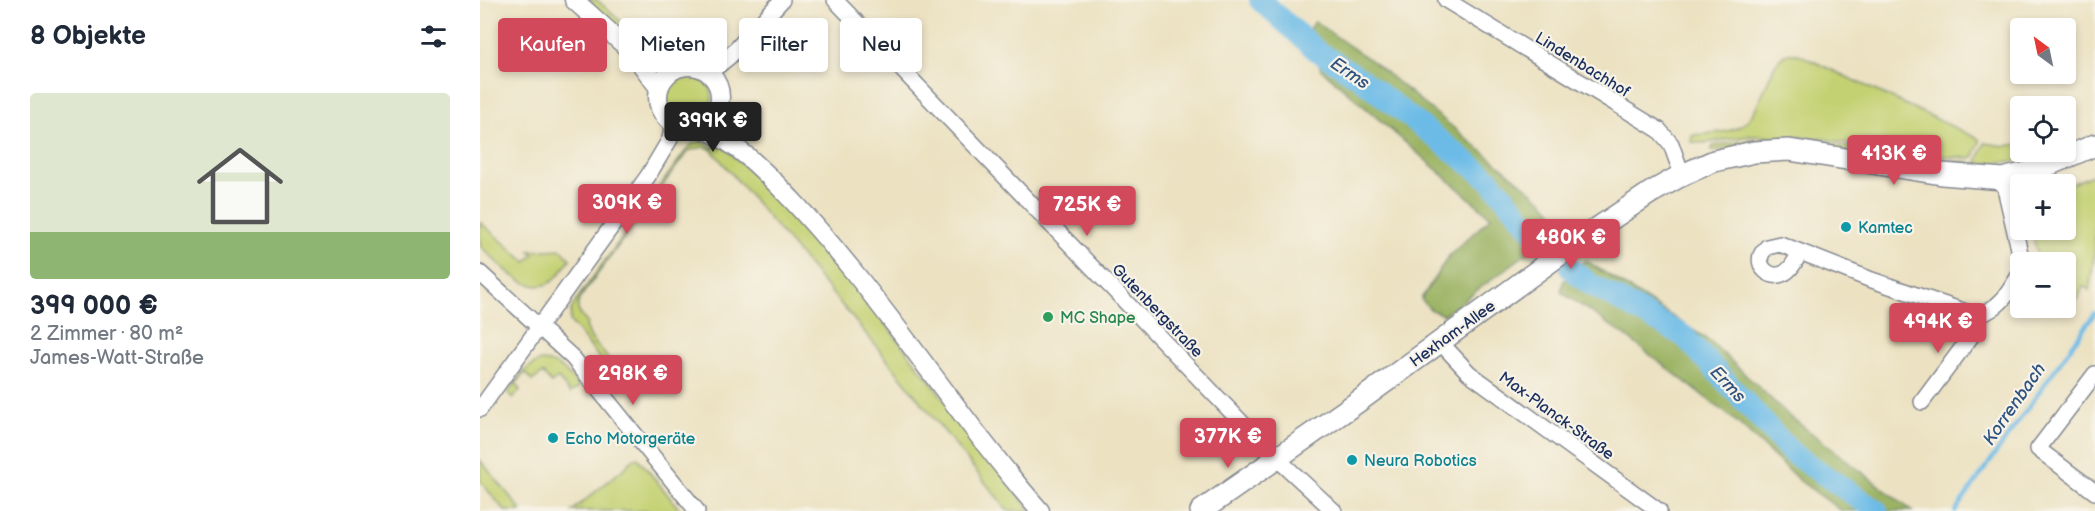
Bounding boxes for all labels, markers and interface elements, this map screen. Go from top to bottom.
chip: Kaufen [498,18,607,72]
chip: Mieten [619,18,727,72]
chip: Filter [739,18,828,72]
chip: Neu [840,18,922,72]
north arrow [2010,18,2076,84]
map controls [2010,18,2076,318]
icon: filters [417,20,450,53]
text: 8 Objekte [30,21,146,52]
street label: Lindenbachhof [1531,29,1633,102]
water label: Erms [1326,53,1373,94]
button: locate [2010,96,2076,162]
pin: 399K € [664,102,762,153]
text: 399K € [678,109,748,133]
icon: home [186,132,294,240]
pin: 413K € [1845,135,1943,186]
text: 413K € [1861,142,1927,166]
button: + [2010,174,2076,240]
pin: 309K € [578,184,676,235]
pin: 725K € [1038,186,1136,237]
text: 309K € [592,191,662,215]
text: 725K € [1053,193,1121,217]
pin: 480K € [1522,219,1620,270]
place label: Kamtec [1858,219,1913,238]
marker: Kamtec [1839,220,1853,234]
text: 480K € [1536,226,1606,250]
button: − [2010,252,2076,318]
street label: Gutenbergstraße [1107,260,1207,362]
text: 399 000 € [30,291,158,322]
street label: Hexham-Allee [1406,297,1500,372]
pin: 494K € [1889,303,1987,354]
place label: MC Shape [1060,309,1136,328]
marker: MC Shape [1041,310,1055,324]
text: 494K € [1903,310,1973,334]
text: 2 Zimmer · 80 m² [30,322,183,346]
text: James-Watt-Straße [30,346,204,370]
pin: 298K € [584,355,682,406]
water label: Korrenbach [1979,359,2050,449]
text: 298K € [598,362,668,386]
water label: Erms [1706,362,1750,407]
street label: Max-Planck-Straße [1495,368,1618,465]
pin: 377K € [1179,418,1277,469]
text: 377K € [1194,425,1262,449]
place label: Echo Motorgeräte [565,430,696,449]
marker: Echo Motorgeräte [546,431,560,445]
place label: Neura Robotics [1364,452,1477,471]
marker: Neura Robotics [1345,453,1359,467]

